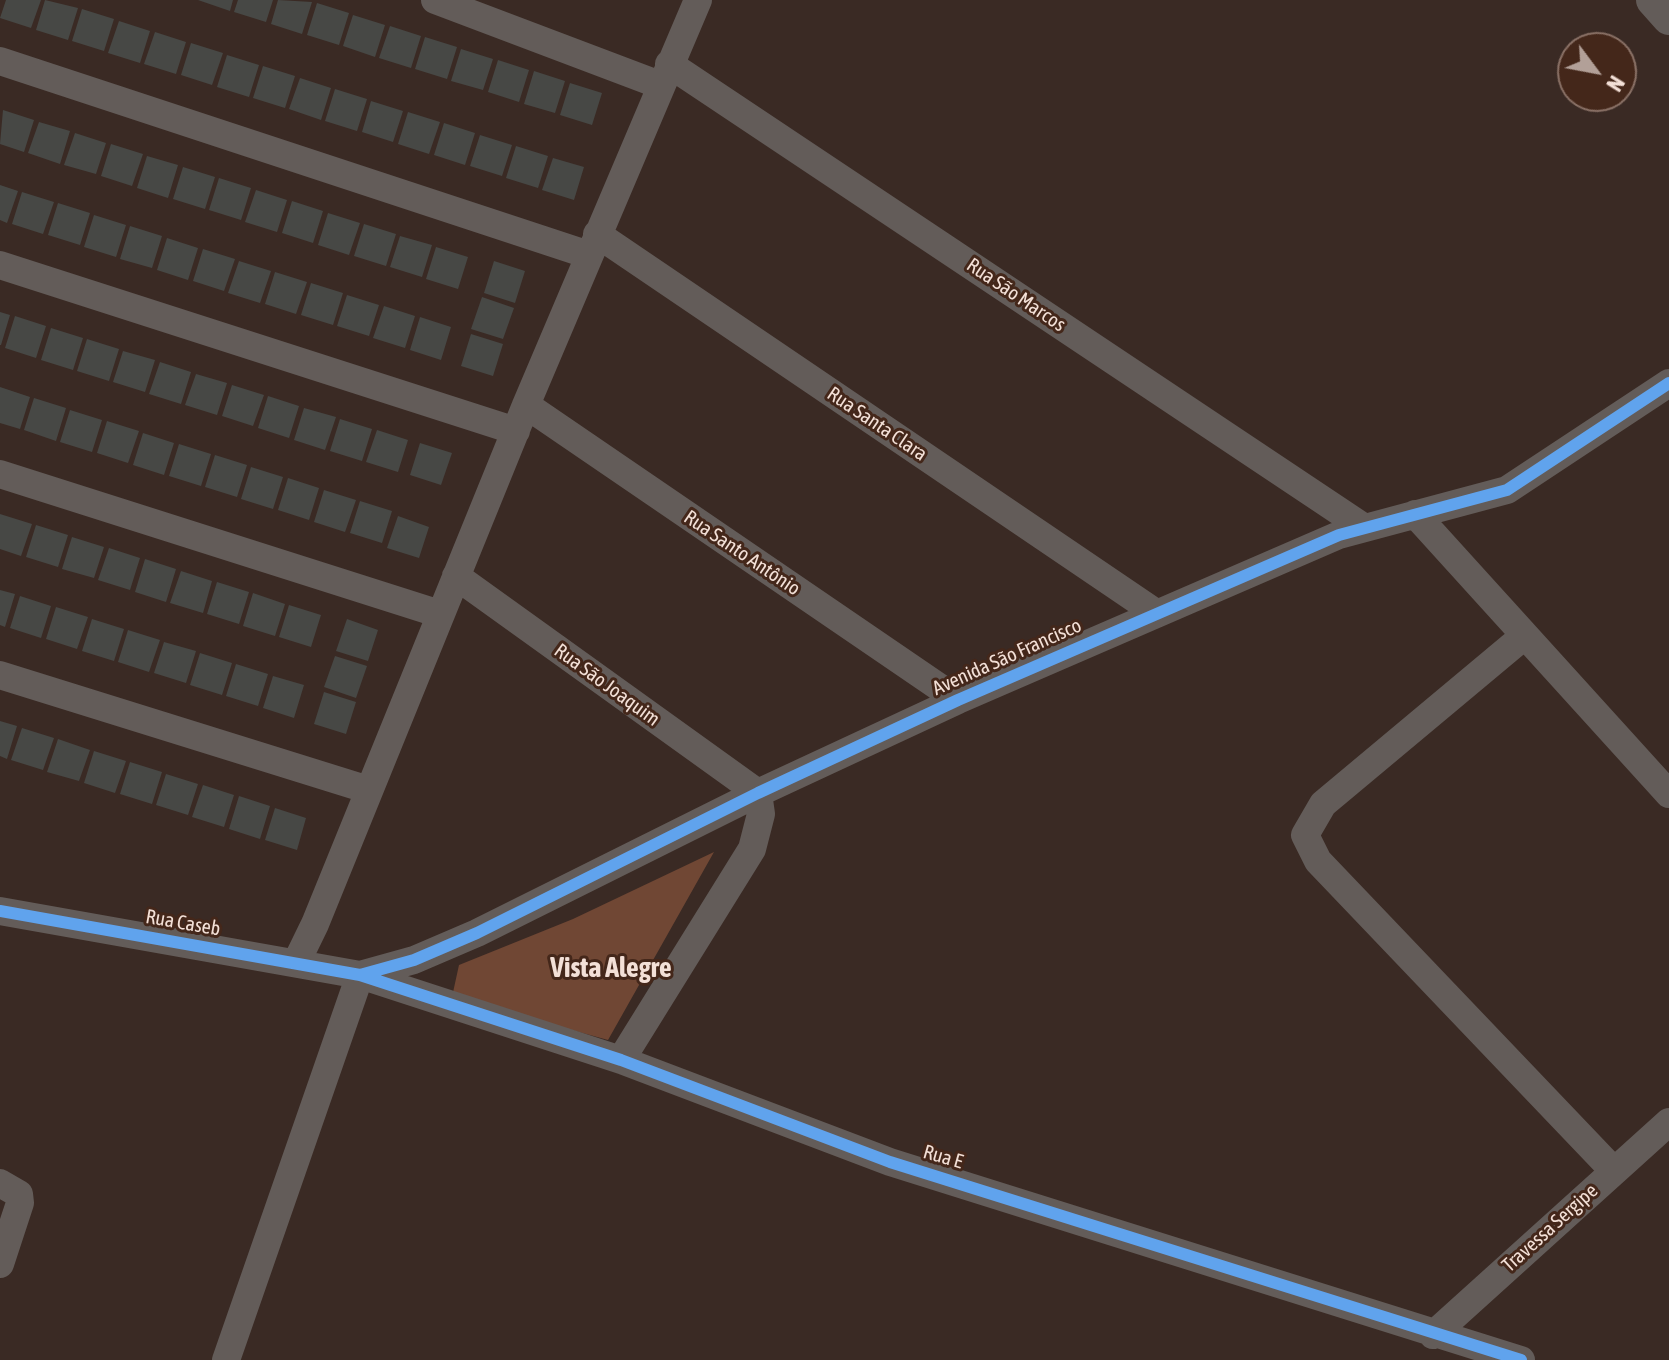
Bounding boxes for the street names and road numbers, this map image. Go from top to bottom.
street label: Rua São Marcos [962,253,1070,337]
street label: Rua Santa Clara [822,382,932,466]
street label: Rua Santo Antônio [679,505,805,601]
street label: Avenida São Francisco [929,613,1085,701]
street label: Rua São Joaquim [549,639,665,731]
street label: Rua Caseb [144,905,222,941]
street label: Rua E [920,1140,966,1174]
street label: Travessa Sergipe [1497,1179,1603,1277]

